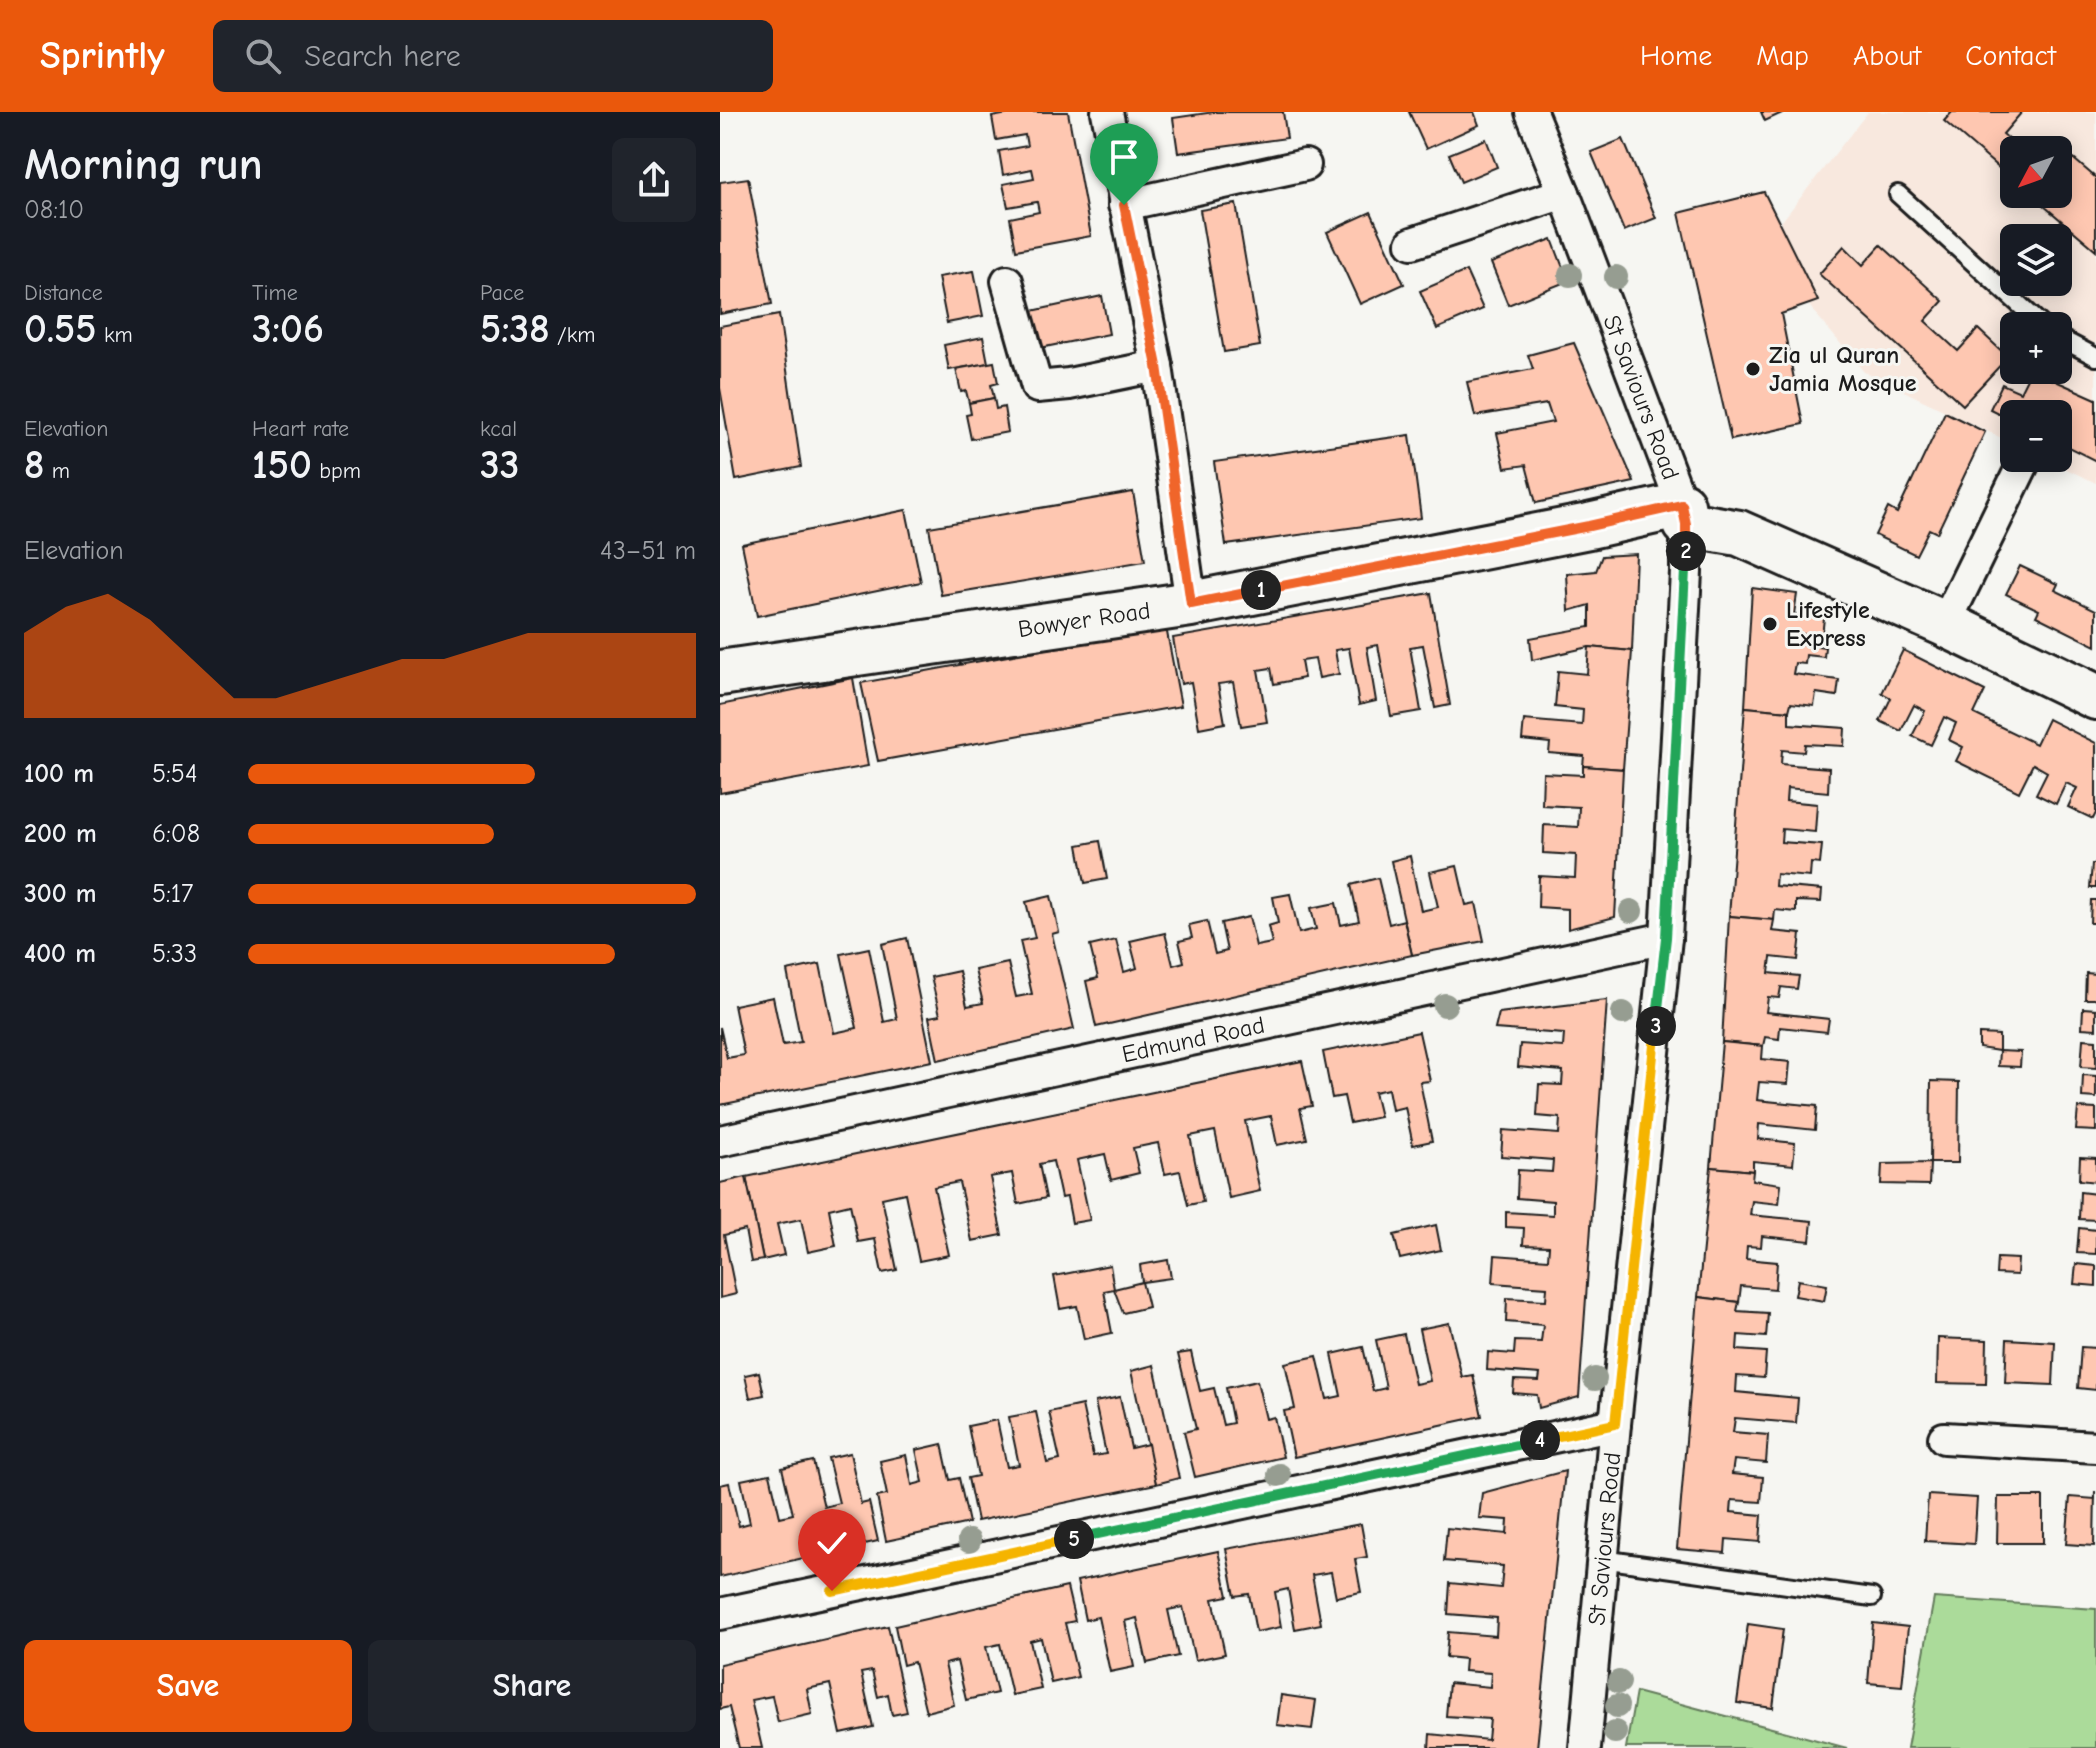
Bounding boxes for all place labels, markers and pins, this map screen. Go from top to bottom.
pin [1090,123,1158,205]
place label: Zia ul Quran Jamia Mosque [1769,341,1917,397]
marker: Zia ul Quran Jamia Mosque [1744,360,1762,378]
pin: 2 [1666,531,1706,571]
pin: 1 [1241,570,1281,610]
place label: Lifestyle Express [1786,596,1870,652]
marker: Lifestyle Express [1761,615,1779,633]
pin: 3 [1636,1006,1676,1046]
pin: 4 [1520,1420,1560,1460]
pin [798,1509,866,1591]
pin: 5 [1054,1519,1094,1559]

